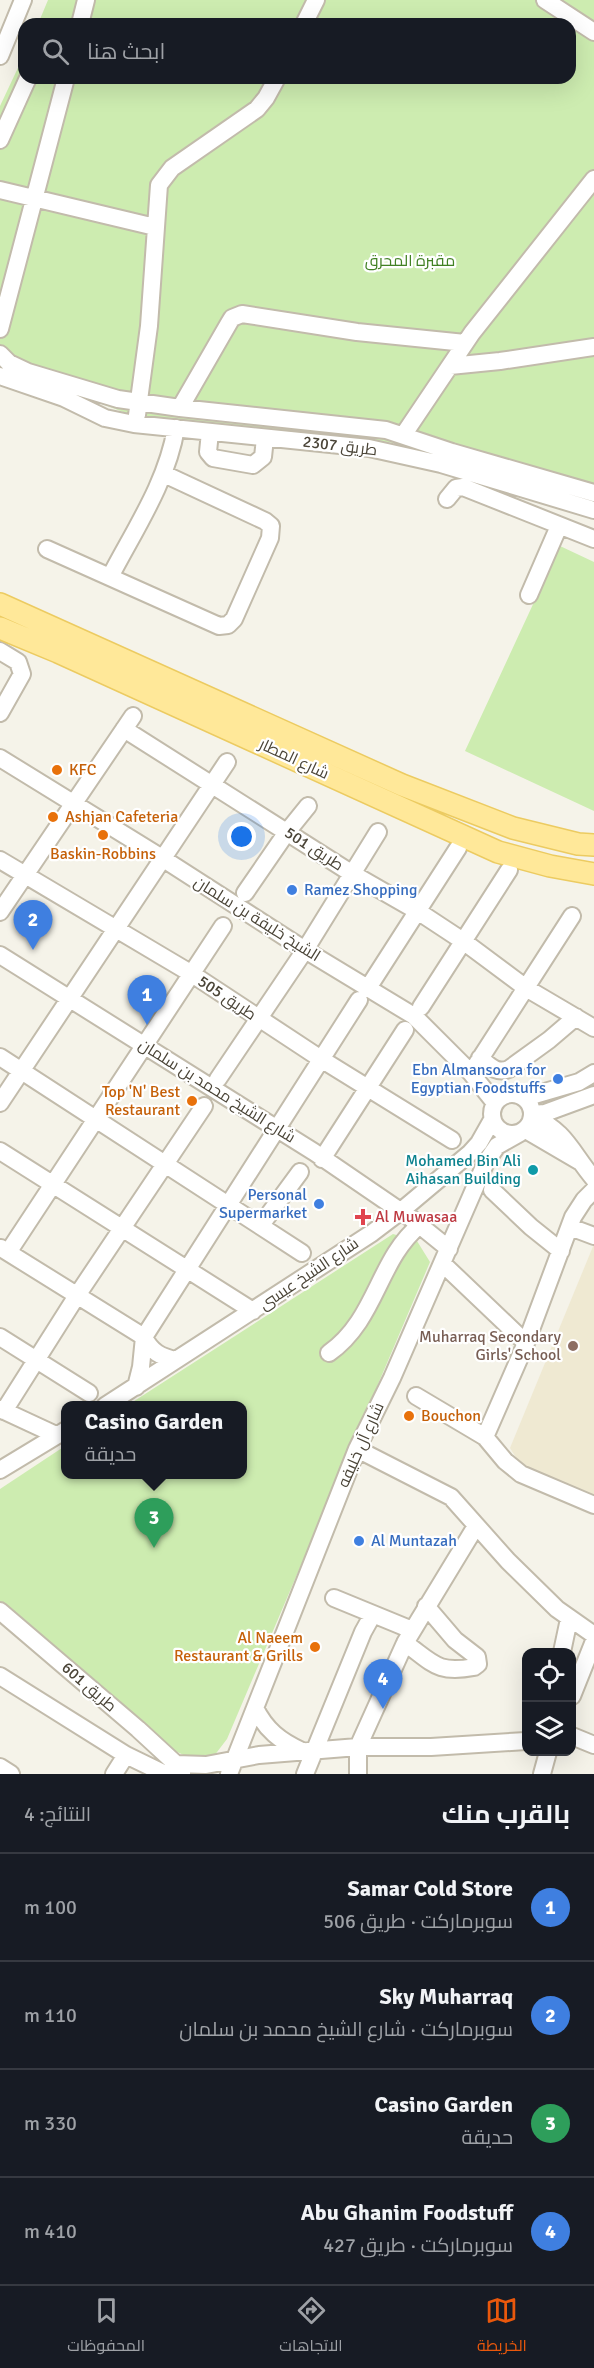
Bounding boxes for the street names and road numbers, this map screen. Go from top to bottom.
street label: طريق 2307 [302,432,378,460]
street label: شارع المطار [254,734,332,785]
street label: طريق 501 [281,823,347,875]
street label: الشيخ خليفة بن سلمان [189,872,324,967]
street label: طريق 505 [194,971,260,1025]
street label: شارع الشيخ محمد بن سلمان [134,1034,299,1148]
street label: شارع الشيخ عيسى [255,1233,363,1315]
street label: شارع آل خليفه [333,1399,390,1491]
street label: طريق 601 [58,1658,120,1716]

